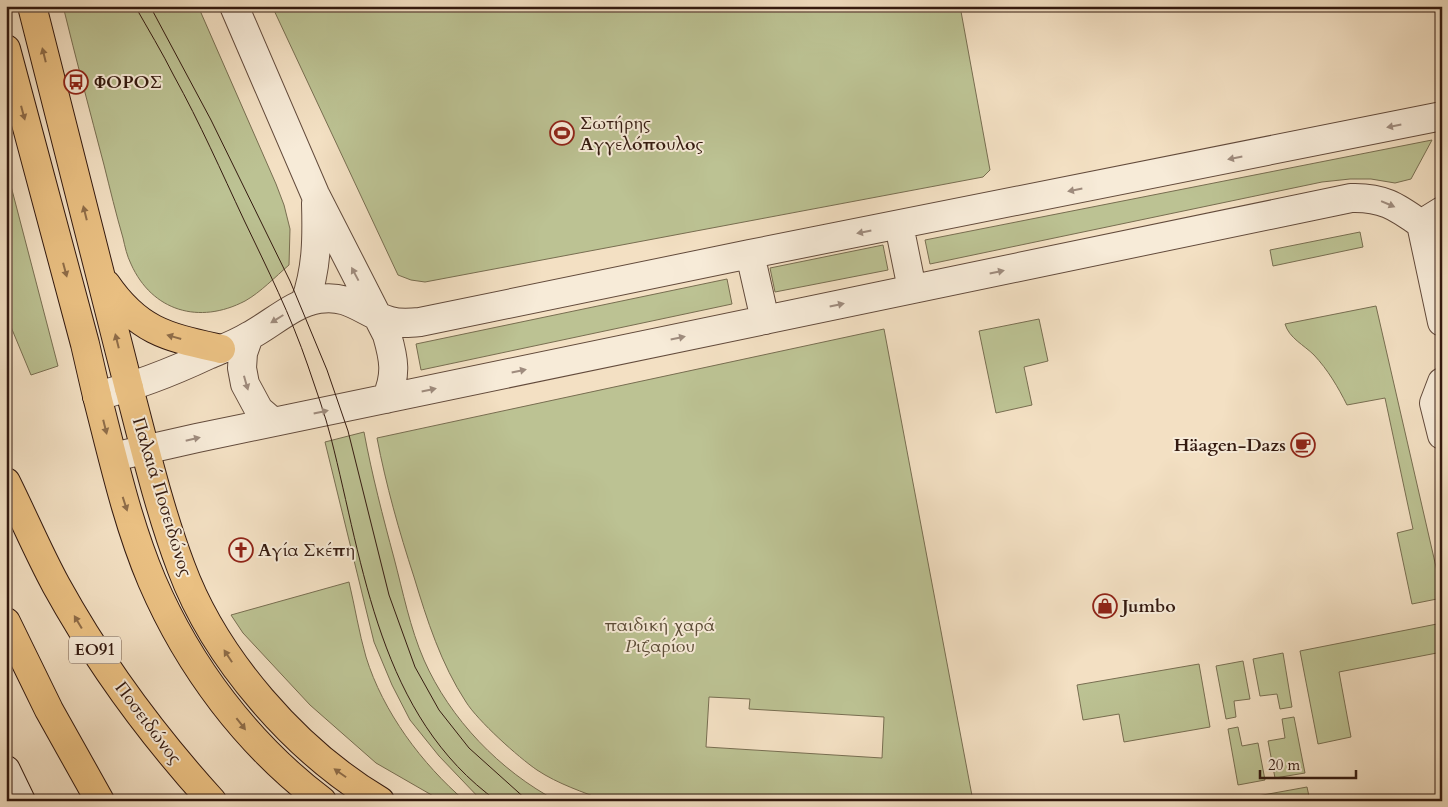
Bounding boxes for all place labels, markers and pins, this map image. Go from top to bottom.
bus stop icon: ΦΟΡΟΣ [63,69,89,95]
place label: ΦΟΡΟΣ [94,70,162,95]
place label: Σωτήρης Αγγελόπουλος [580,111,704,157]
sports icon: Σωτήρης Αγγελόπουλος [549,120,575,146]
cafe icon: Häagen-Dazs [1290,432,1316,458]
place label: Häagen-Dazs [1174,433,1286,458]
church icon: Αγία Σκέπη [228,537,254,563]
place label: Αγία Σκέπη [258,538,355,563]
shop icon: Jumbo [1092,593,1118,619]
place label: Jumbo [1119,594,1176,619]

